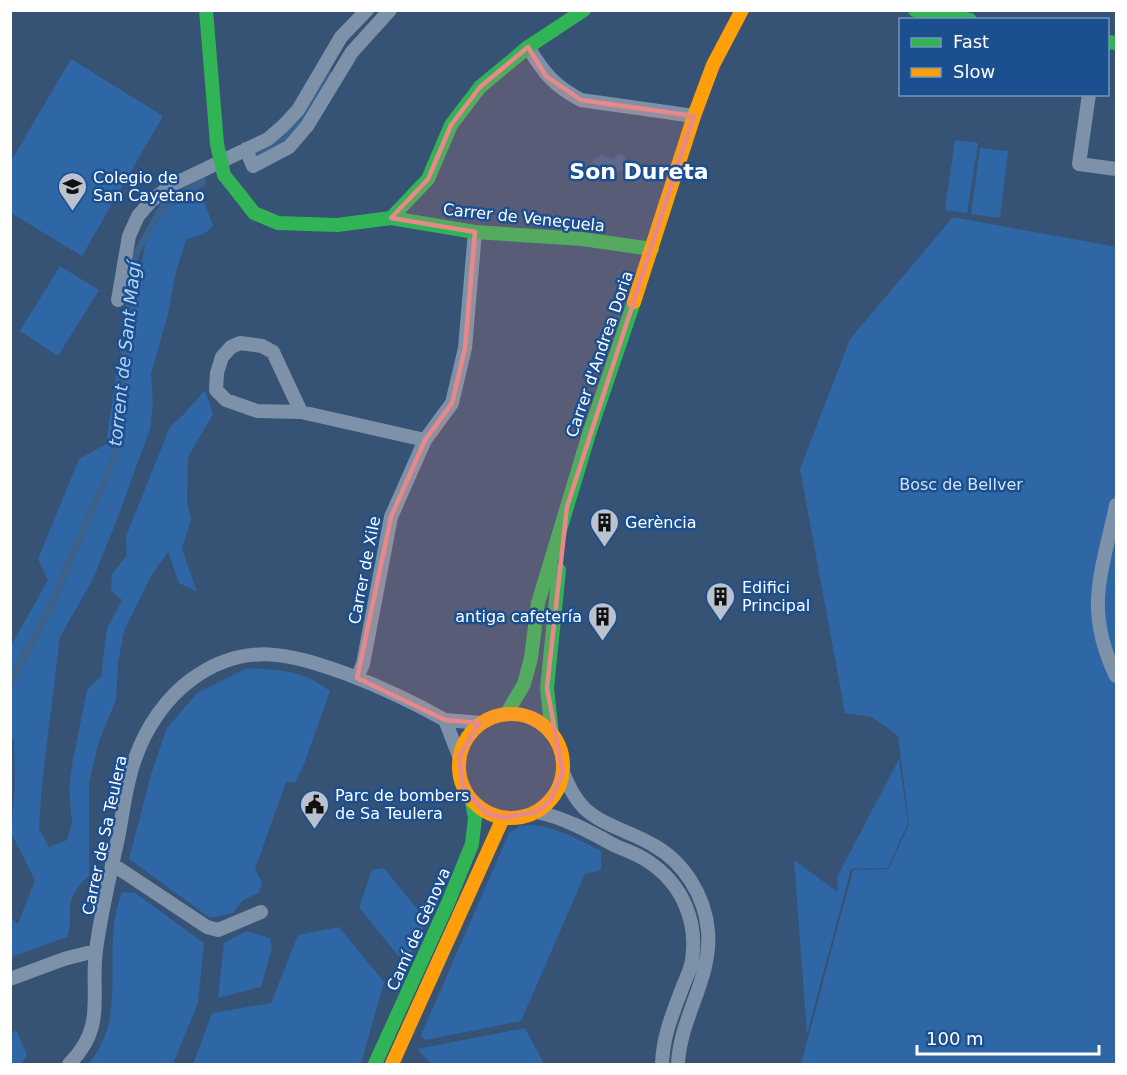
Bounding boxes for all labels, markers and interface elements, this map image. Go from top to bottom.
legend [899,18,1109,96]
text: Fast [953,31,989,52]
text: Slow [953,61,995,82]
district label: Son Dureta [569,159,709,184]
place label: Colegio de San Cayetano [93,168,204,205]
school or university icon: Colegio de San Cayetano [56,170,88,212]
street label: Carrer de Veneçuela [442,200,606,235]
water label: torrent de Sant Magí [104,257,145,448]
street label: Carrer d'Andrea Doria [562,268,637,440]
park label: Bosc de Bellver [899,475,1023,494]
building icon: Gerència [588,506,620,548]
place label: Gerència [625,513,697,532]
street label: Carrer de Xile [345,514,384,626]
place label: Edifici Principal [742,578,810,615]
building icon: Edifici Principal [705,580,737,622]
building icon: antiga cafetería [587,600,619,642]
place label: antiga cafetería [455,607,582,626]
street label: Carrer de Sa Teulera [78,753,131,917]
place label: Parc de bombers de Sa Teulera [335,786,469,823]
public building icon: Parc de bombers de Sa Teulera [298,788,330,830]
street label: Camí de Gènova [383,865,454,994]
scale bar [917,1018,1098,1056]
text: 100 m [926,1028,984,1049]

